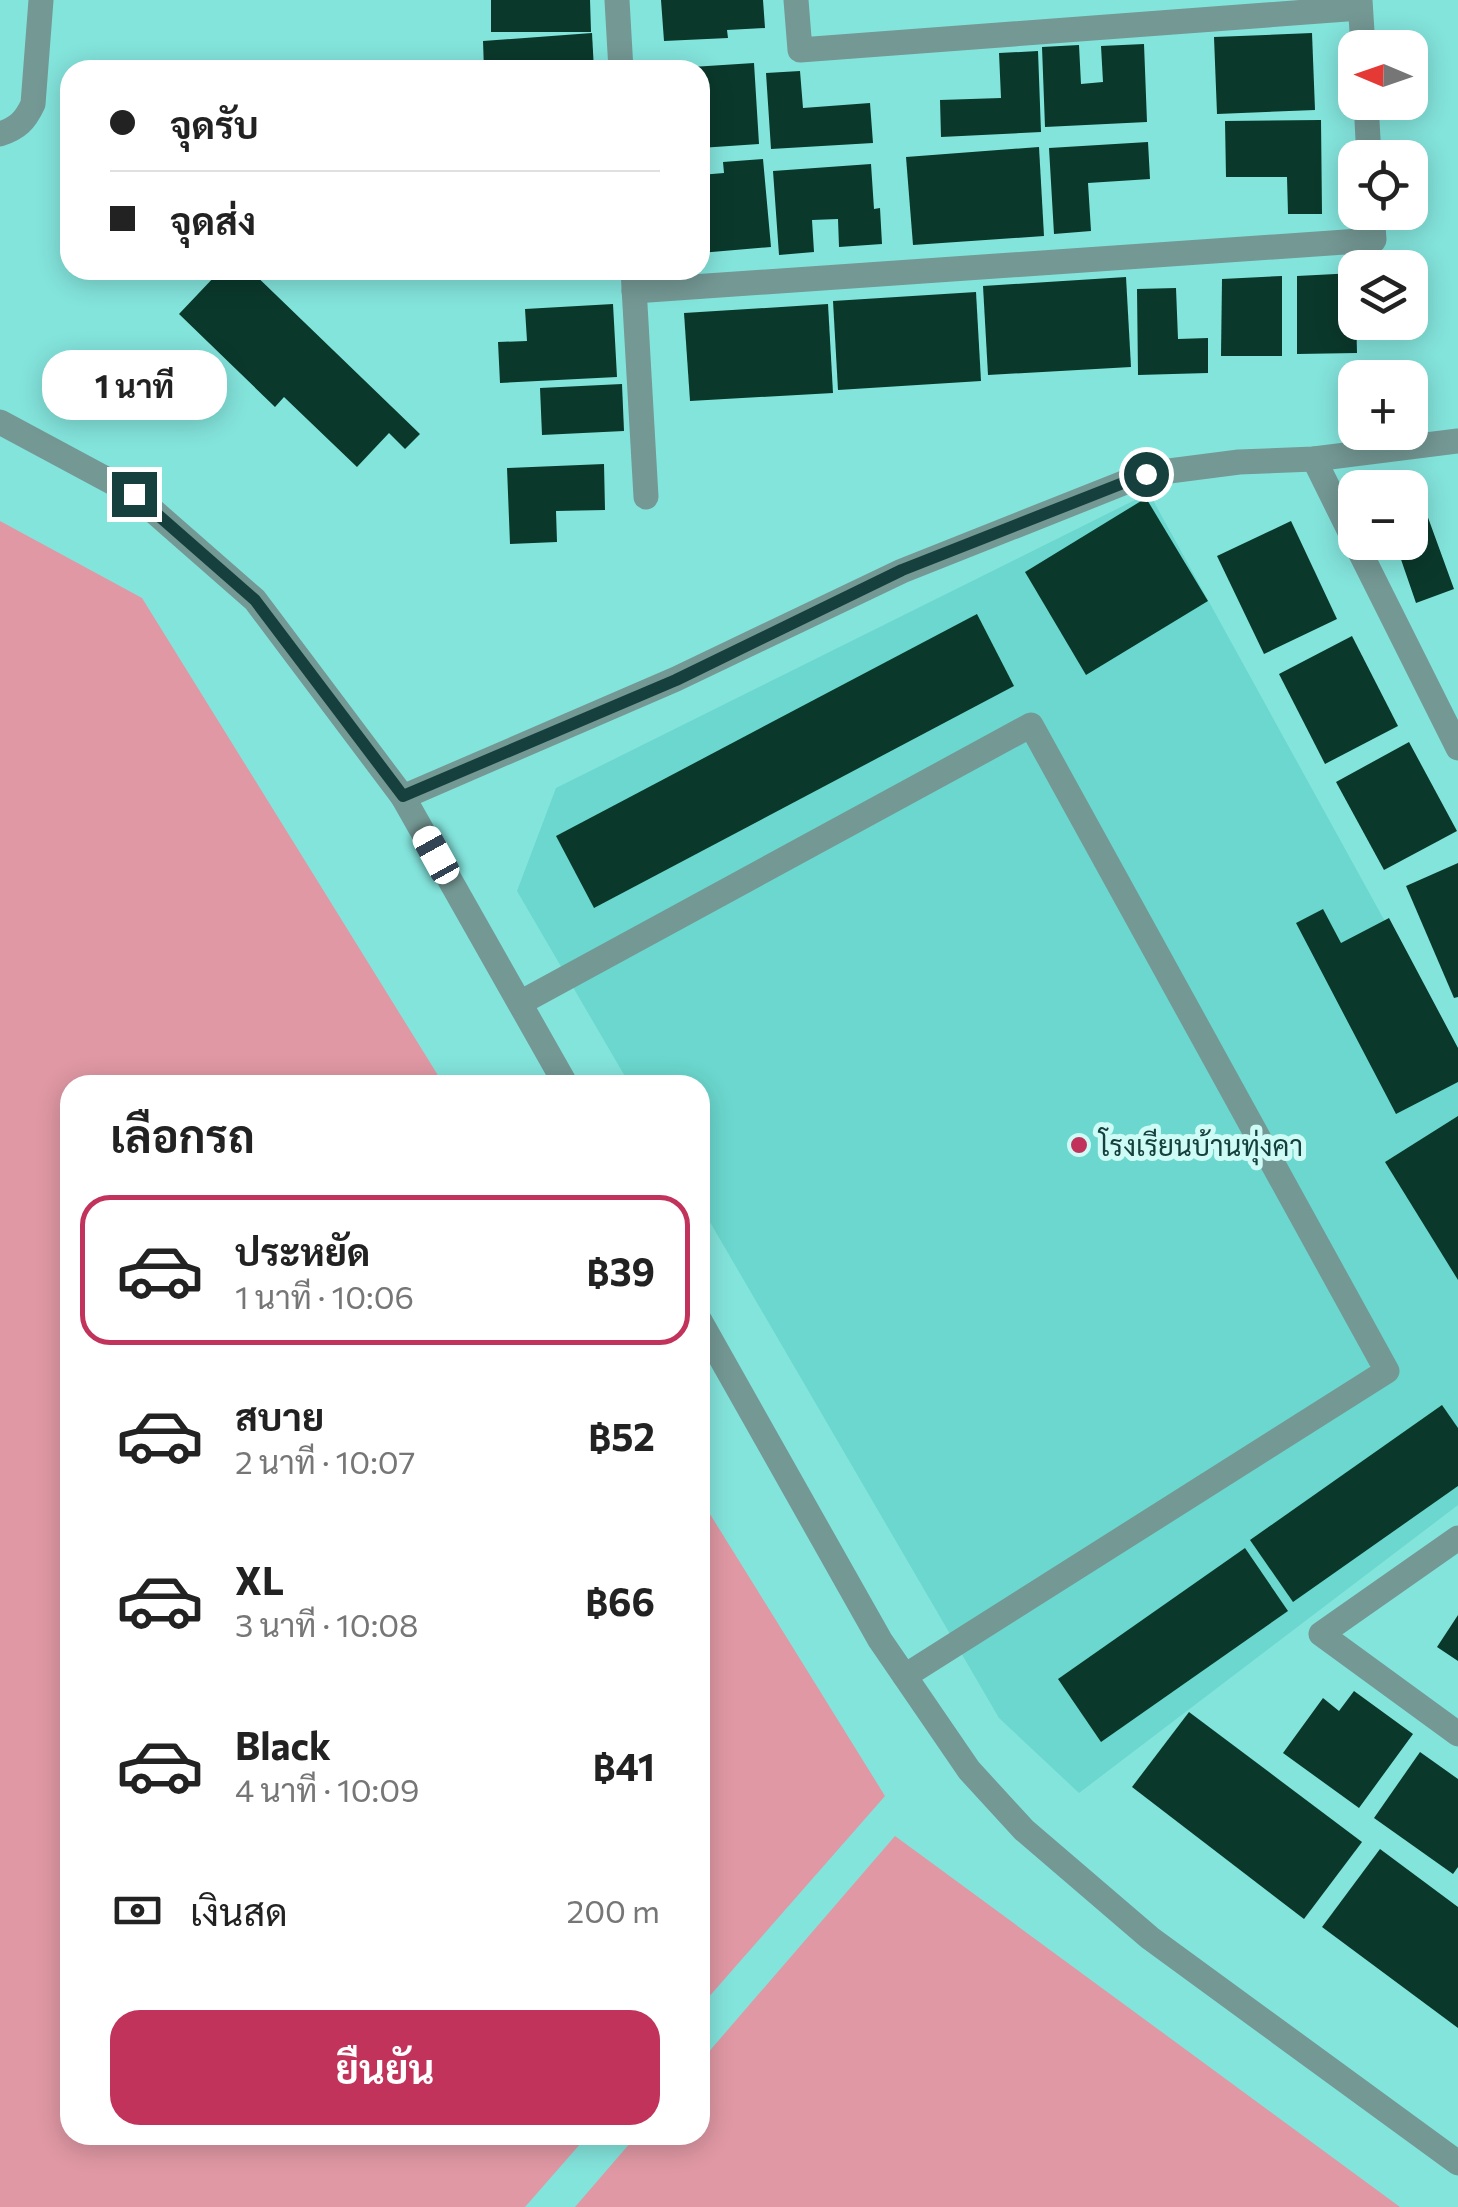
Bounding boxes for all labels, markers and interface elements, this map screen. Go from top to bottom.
north arrow [1338,30,1428,120]
map controls [1338,30,1428,560]
text: จุดรับ [170,100,259,147]
button: locate [1338,140,1428,230]
text: จุดส่ง [170,196,256,243]
button: layers [1338,250,1428,340]
callout: 1 นาที [42,349,226,419]
button: + [1338,360,1428,450]
text: 1 นาที [95,365,174,405]
route start [1124,452,1169,497]
button: − [1338,470,1428,560]
route end [112,472,157,517]
car [408,821,464,889]
text: เลือกรถ [110,1107,255,1162]
place label: โรงเรียนบ้านทุ่งคา [1097,1127,1303,1166]
marker: โรงเรียนบ้านทุ่งคา [1068,1134,1090,1156]
icon: car [115,1225,205,1315]
text: ประหยัด [235,1227,370,1274]
text: ฿39 [587,1247,655,1294]
text: 1 นาที · 10:06 [235,1276,414,1316]
icon: car [115,1390,205,1480]
text: สบาย [235,1392,324,1439]
text: ฿52 [588,1412,655,1459]
text: 2 นาที · 10:07 [235,1441,415,1481]
icon: car [115,1555,205,1645]
text: XL [235,1556,284,1603]
text: ฿66 [585,1577,655,1624]
text: 3 นาที · 10:08 [235,1604,419,1644]
icon: car [115,1720,205,1810]
text: Black [235,1721,331,1768]
text: ฿41 [593,1742,655,1789]
text: 4 นาที · 10:09 [235,1769,419,1809]
icon: cash [110,1883,165,1938]
text: เงินสด [190,1887,288,1934]
text: 200 m [567,1890,660,1930]
button: ยืนยัน [110,2010,660,2125]

